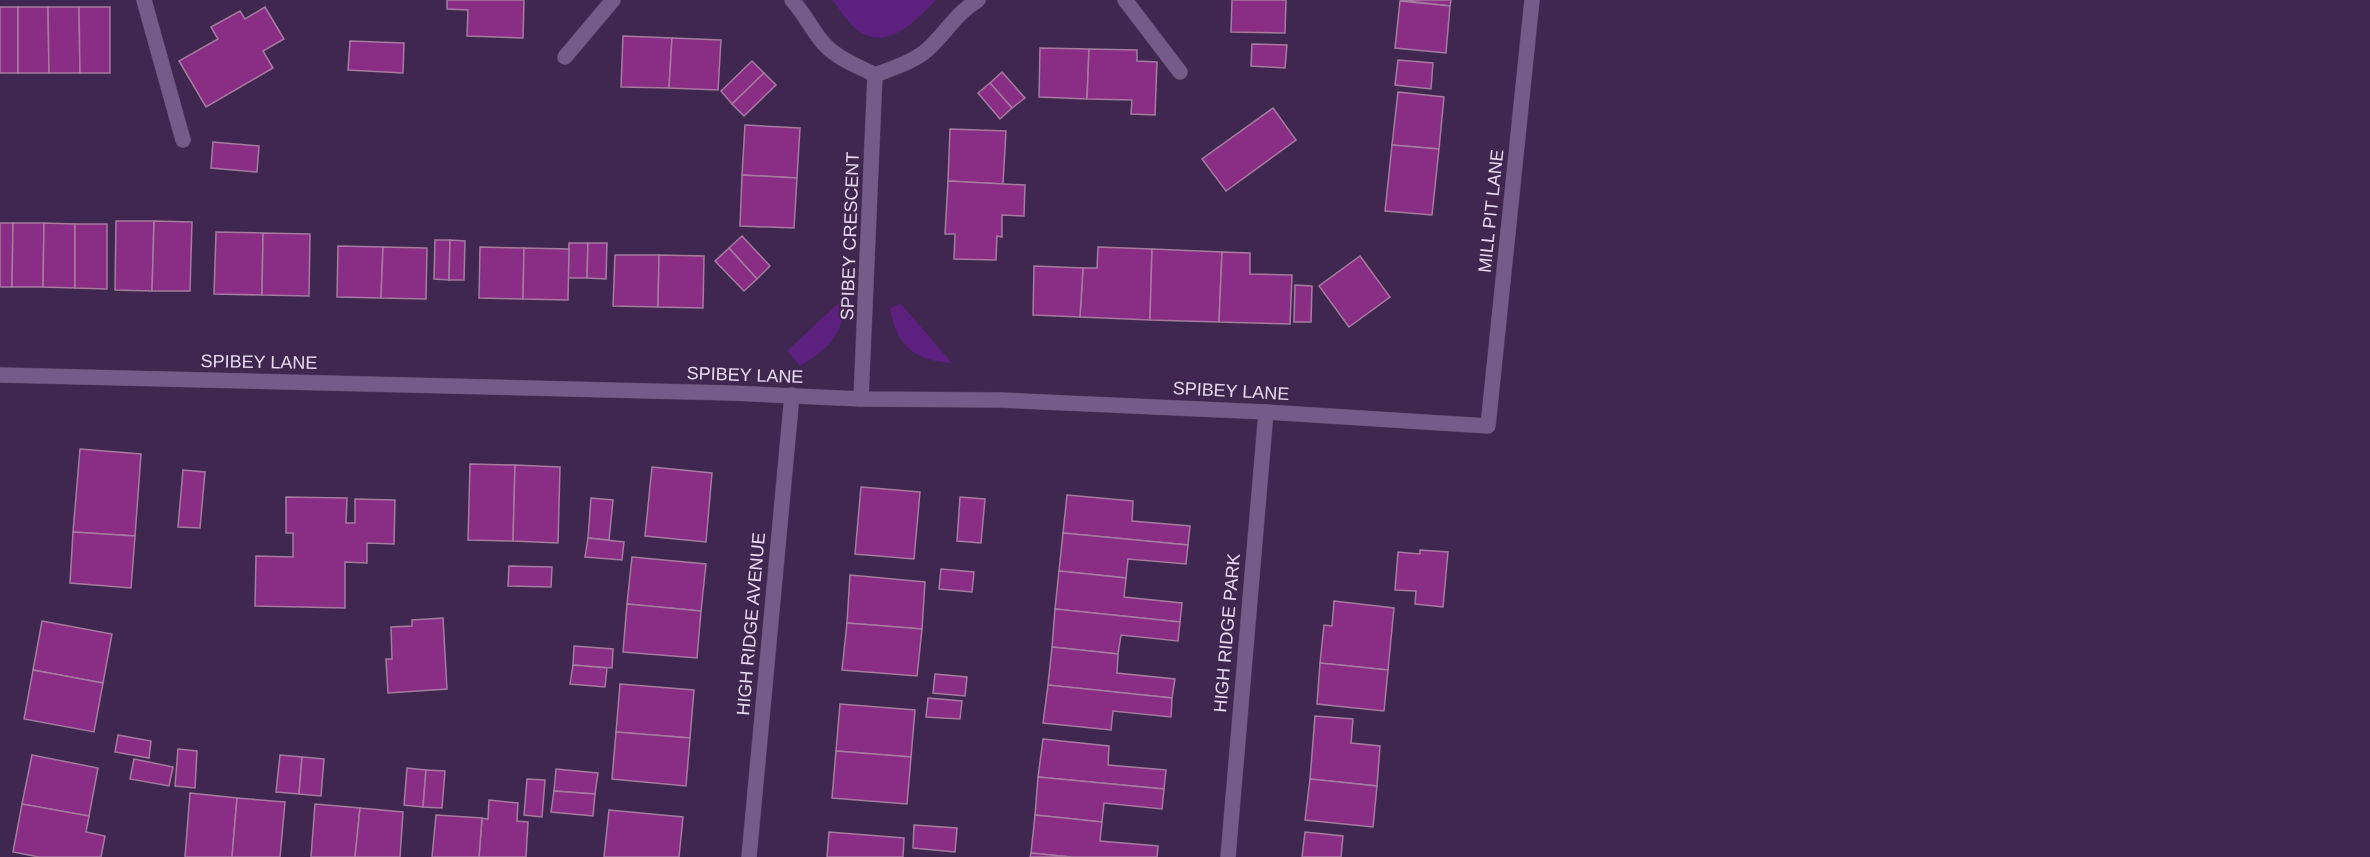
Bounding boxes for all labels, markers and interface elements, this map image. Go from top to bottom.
street label: MILL PIT LANE [1475,148,1507,274]
street label: SPIBEY CRESCENT [837,151,863,321]
street label: SPIBEY LANE [200,351,318,373]
street label: SPIBEY LANE [686,363,804,387]
street label: SPIBEY LANE [1172,378,1290,404]
street label: HIGH RIDGE AVENUE [733,532,769,716]
street label: HIGH RIDGE PARK [1210,553,1244,713]

